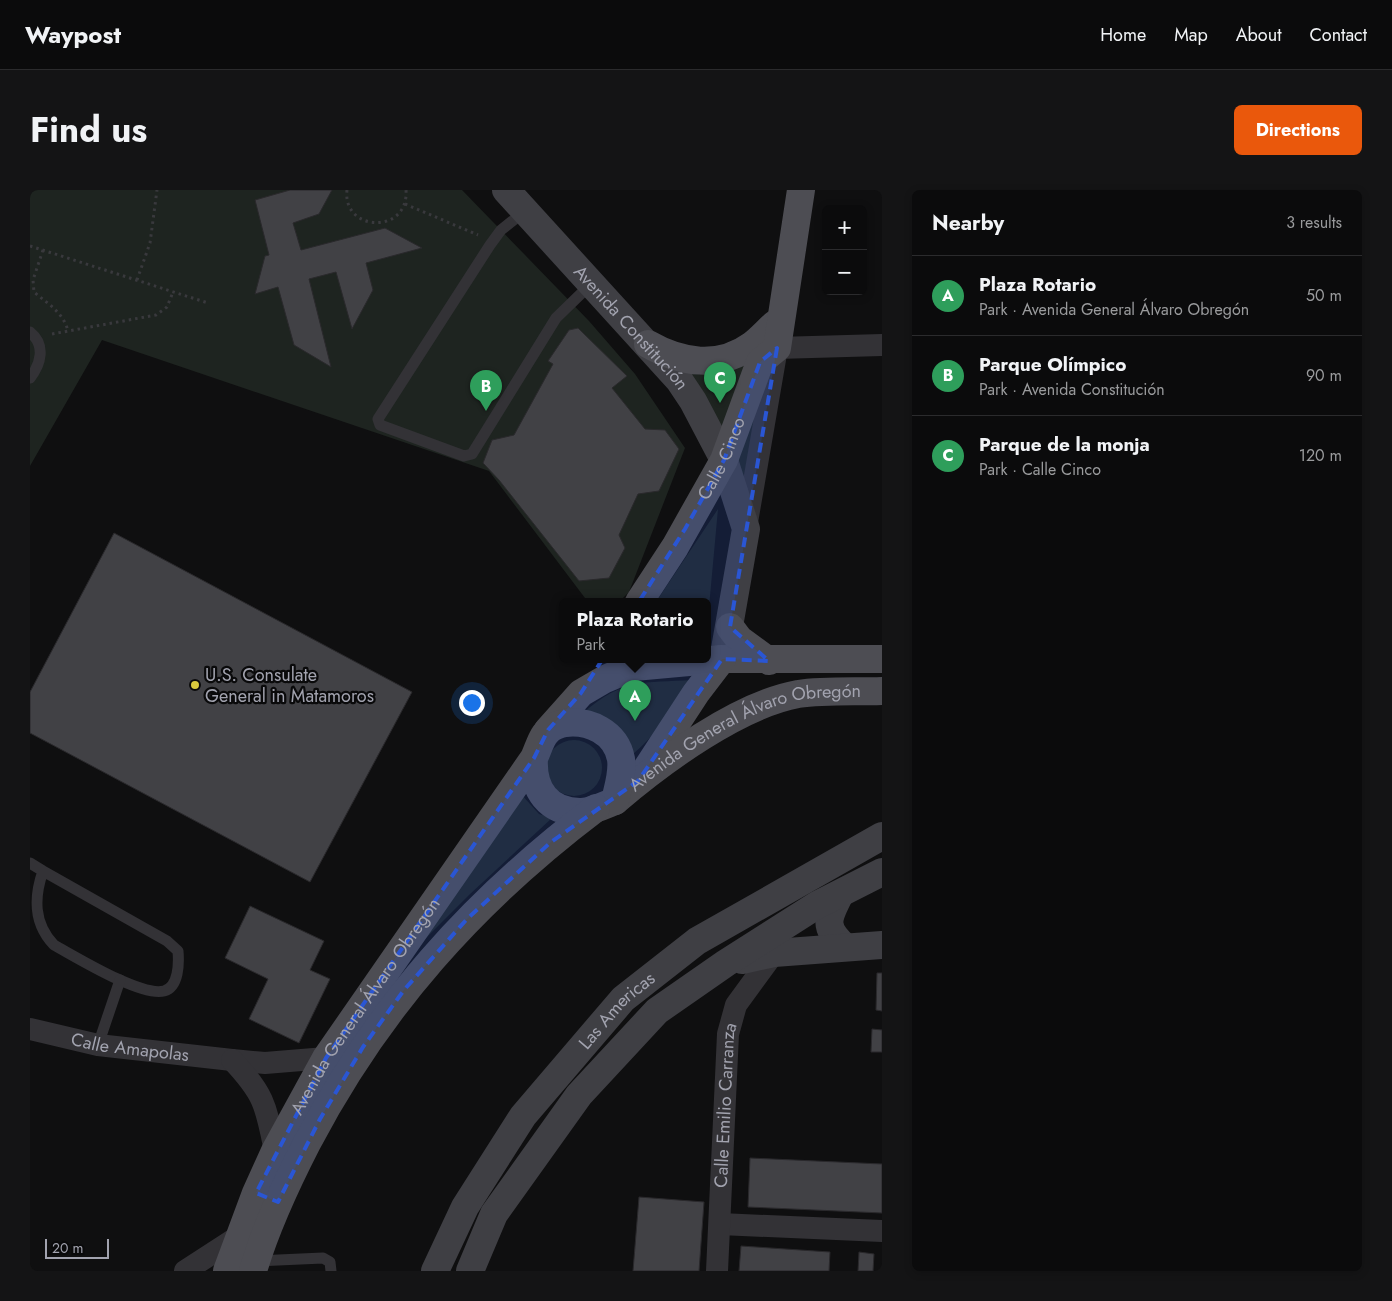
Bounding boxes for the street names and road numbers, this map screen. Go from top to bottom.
street label: Avenida Constitución [568,259,695,395]
street label: Calle Cinco [691,413,752,505]
street label: Avenida General Álvaro Obregón [624,684,870,800]
street label: Avenida General Álvaro Obregón [284,892,446,1120]
street label: Las Americas [572,966,661,1055]
street label: Calle Emilio Carranza [708,1020,744,1188]
street label: Calle Amapolas [69,1026,190,1068]

